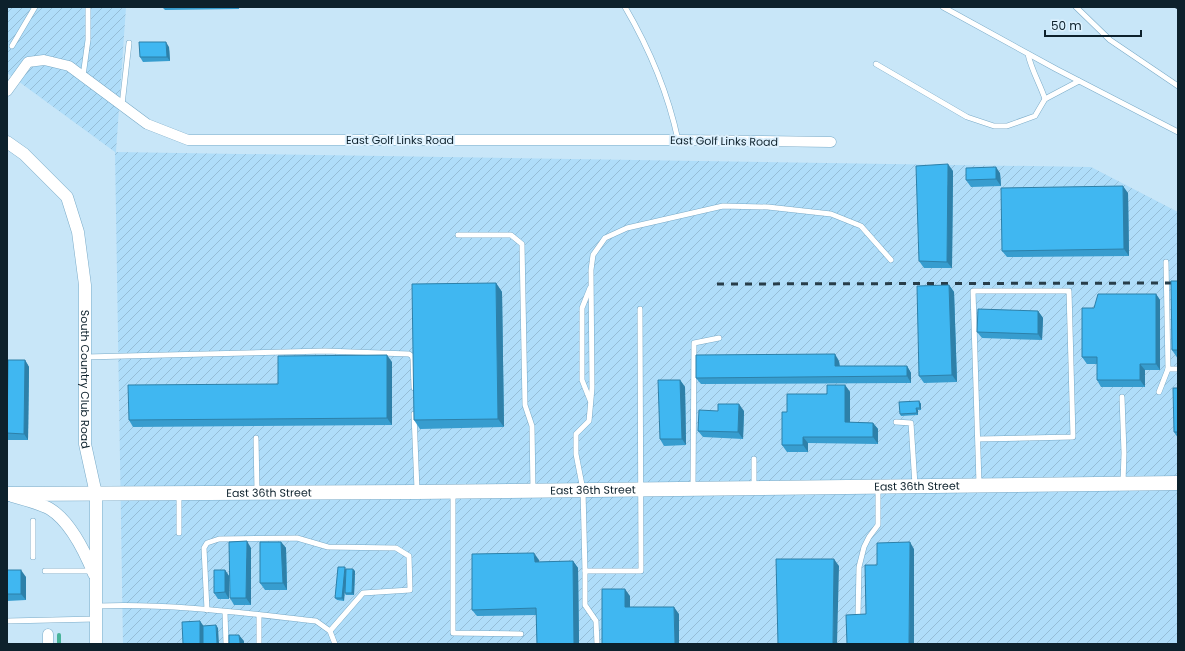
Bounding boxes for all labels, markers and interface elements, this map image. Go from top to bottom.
scale bar [1045,12,1141,38]
text: 50 m [1051,17,1082,34]
street label: East Golf Links Road [346,132,454,148]
street label: East Golf Links Road [670,132,778,150]
street label: South Country Club Road [77,310,94,450]
street label: East 36th Street [874,478,960,495]
street label: East 36th Street [550,481,636,498]
street label: East 36th Street [226,485,312,501]

